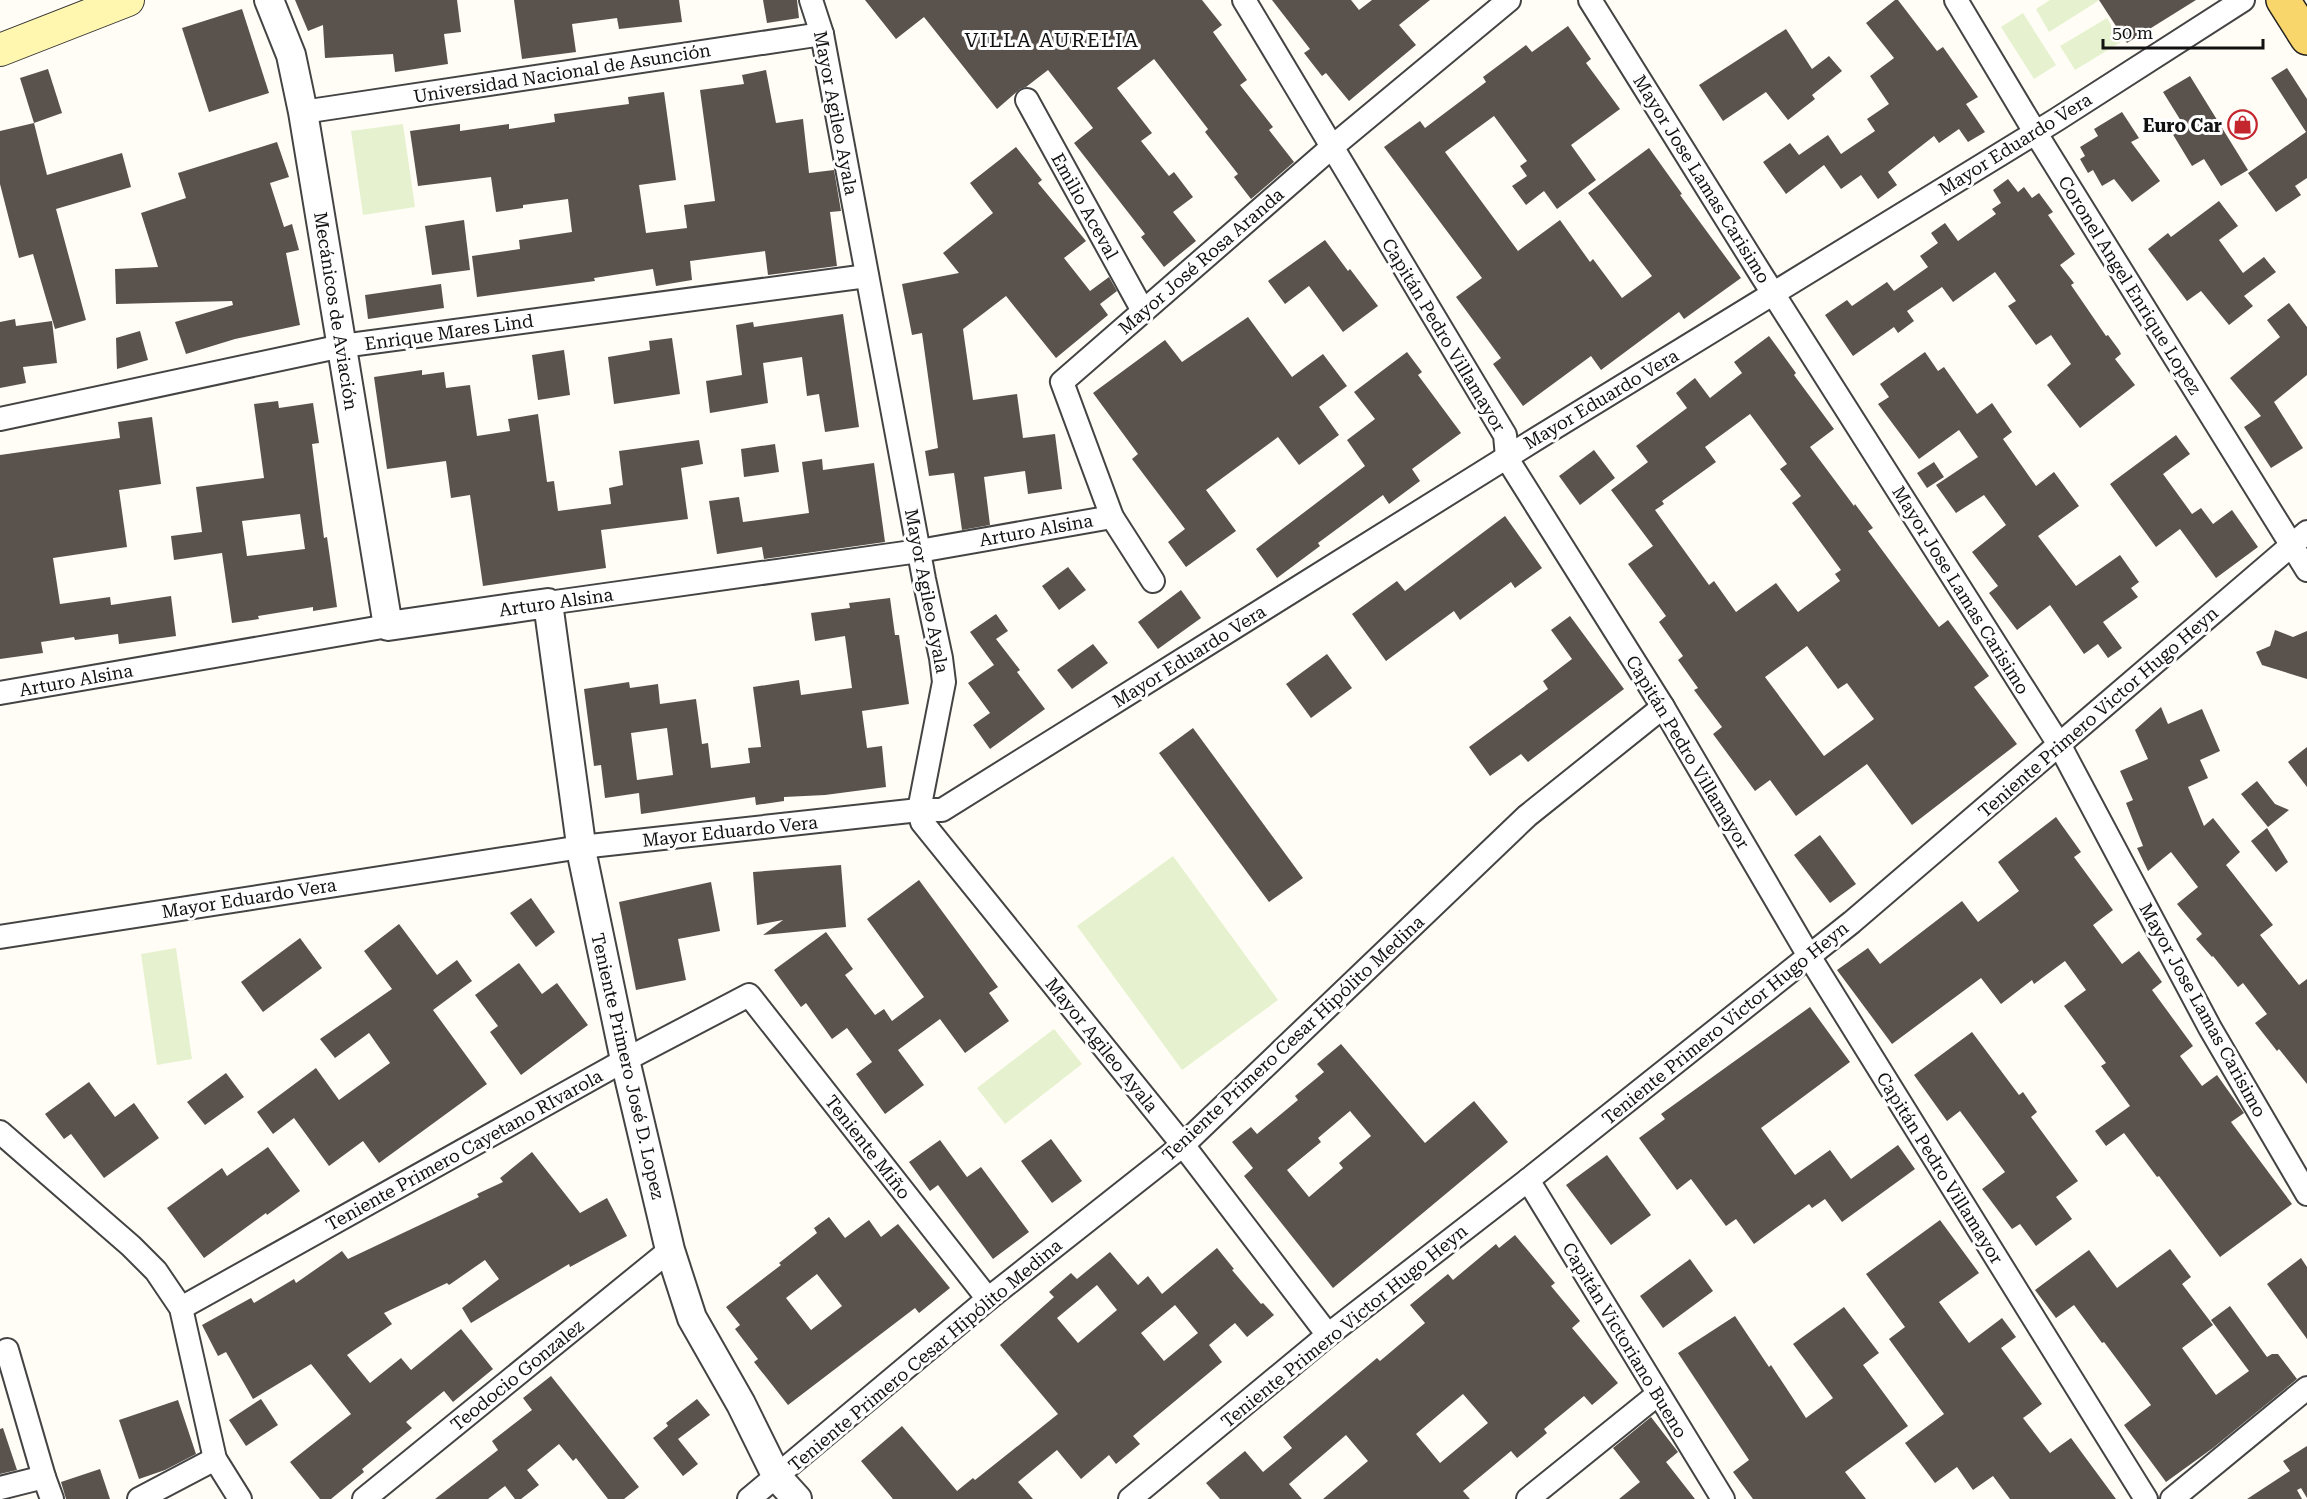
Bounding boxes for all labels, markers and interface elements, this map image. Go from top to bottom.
scale bar [2103,12,2264,50]
text: 50 m [2112,22,2153,43]
district label: VILLA AURELIA [965,28,1139,52]
street label: Mayor Agileo Ayala [810,29,862,197]
street label: Universidad Nacional de Asunción [412,39,713,107]
street label: Mayor Jose Lamas Carisimo [1629,71,1775,287]
street label: Mayor Eduardo Vera [1935,88,2096,200]
shop icon: Euro Car [2227,109,2259,141]
place label: Euro Car [2143,115,2222,136]
street label: Emilio Aceval [1047,149,1123,263]
street label: Coronel Angel Enrique Lopez [2054,172,2206,398]
street label: Mayor José Rosa Aranda [1114,183,1288,338]
street label: Mecánicos de Aviación [310,210,362,412]
street label: Capitán Pedro Villamayor [1378,234,1510,436]
street label: Enrique Mares Lind [363,310,535,354]
street label: Mayor Eduardo Vera [1520,344,1682,453]
street label: Mayor Jose Lamas Carisimo [1888,482,2034,698]
street label: Mayor Agileo Ayala [901,507,953,675]
street label: Arturo Alsina [978,510,1095,550]
street label: Arturo Alsina [498,584,615,620]
street label: Mayor Eduardo Vera [1109,600,1270,712]
street label: Teniente Primero Victor Hugo Heyn [1974,602,2222,822]
street label: Capitán Pedro Villamayor [1622,651,1754,853]
street label: Arturo Alsina [18,660,135,700]
street label: Mayor Eduardo Vera [641,811,819,851]
street label: Mayor Eduardo Vera [160,874,338,922]
street label: Mayor Jose Lamas Carisimo [2135,899,2271,1121]
street label: Teniente Primero Cesar Hipólito Medina [1158,911,1428,1165]
street label: Teniente Primero Victor Hugo Heyn [1598,917,1853,1129]
street label: Teniente Primero José D. Lopez [587,931,669,1202]
street label: Mayor Agileo Ayala [1041,974,1163,1117]
street label: Teniente Primero Cayetano RIvarola [322,1065,606,1235]
street label: Capitán Pedro Villamayor [1872,1068,2008,1268]
street label: Teniente Miño [821,1091,915,1203]
street label: Teniente Primero Victor Hugo Heyn [1217,1220,1472,1432]
street label: Teniente Primero Cesar Hipólito Medina [784,1234,1066,1476]
street label: Capitán Victoriano Bueno [1558,1238,1692,1442]
street label: Teodocio Gonzalez [446,1315,588,1435]

